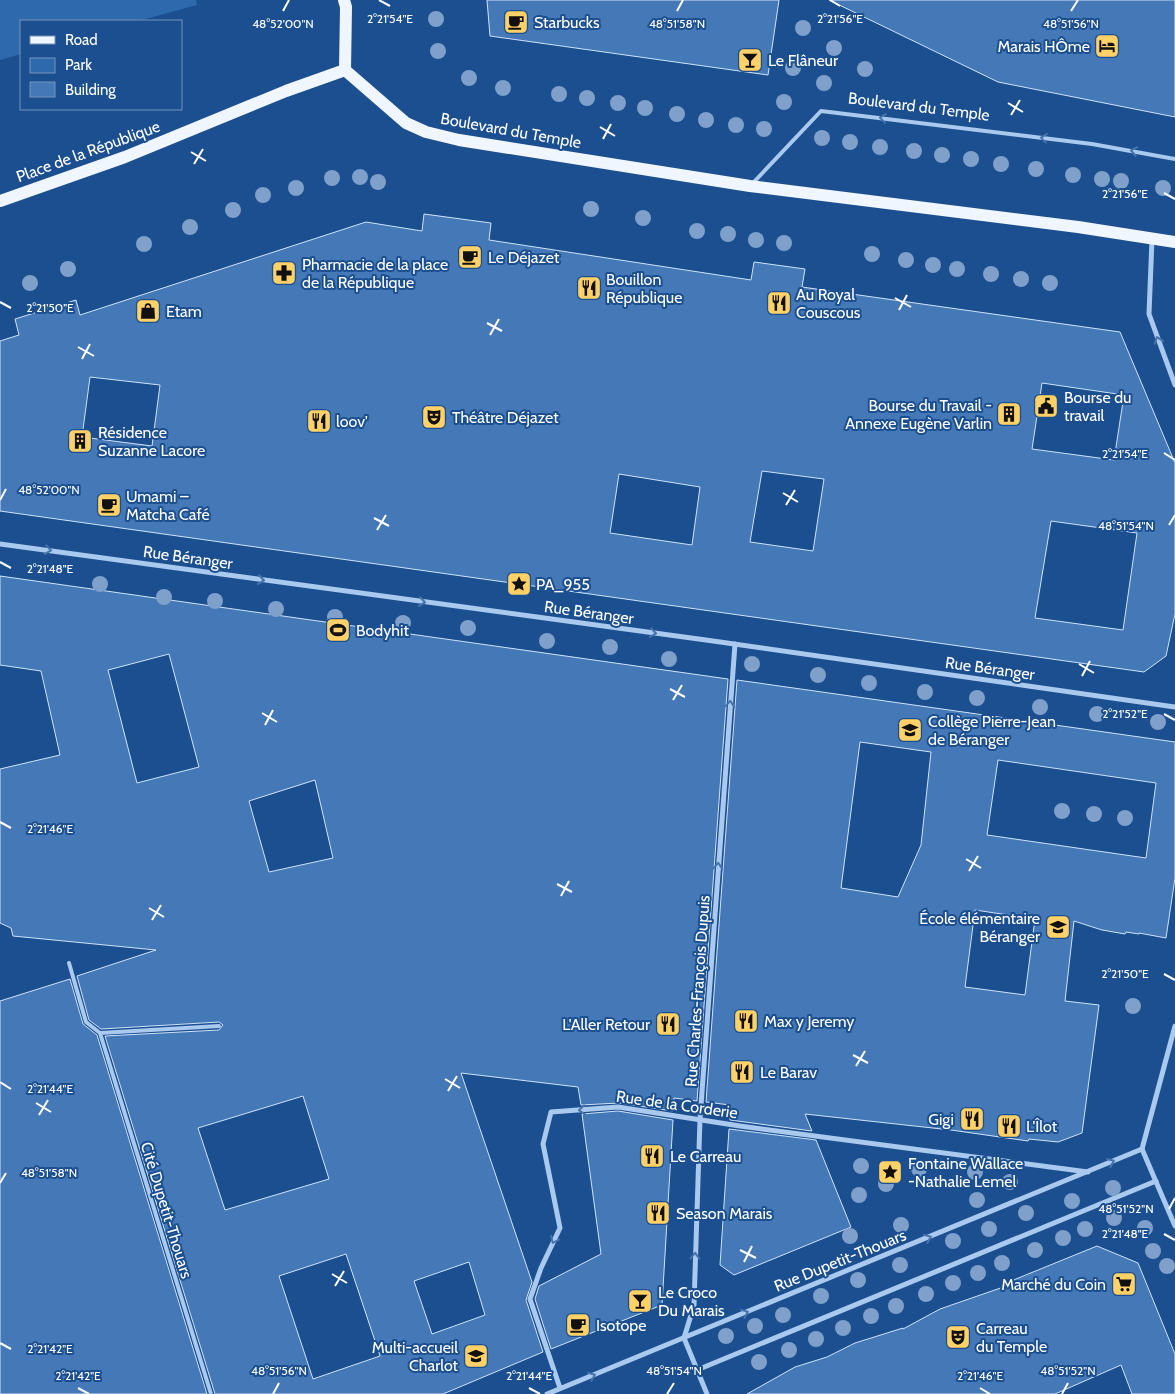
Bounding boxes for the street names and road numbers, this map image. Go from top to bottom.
street label: Boulevard du Temple [847,88,991,125]
street label: Boulevard du Temple [439,109,583,152]
street label: Place de la République [14,117,163,186]
street label: Rue Béranger [142,542,235,573]
street label: Rue Béranger [543,597,636,628]
street label: Rue Béranger [944,653,1037,684]
street label: Rue Charles-François Dupuis [681,894,714,1088]
street label: Rue de la Corderie [615,1087,739,1122]
street label: Cité Dupetit-Thouars [137,1140,196,1281]
street label: Rue Dupetit-Thouars [771,1225,909,1296]

